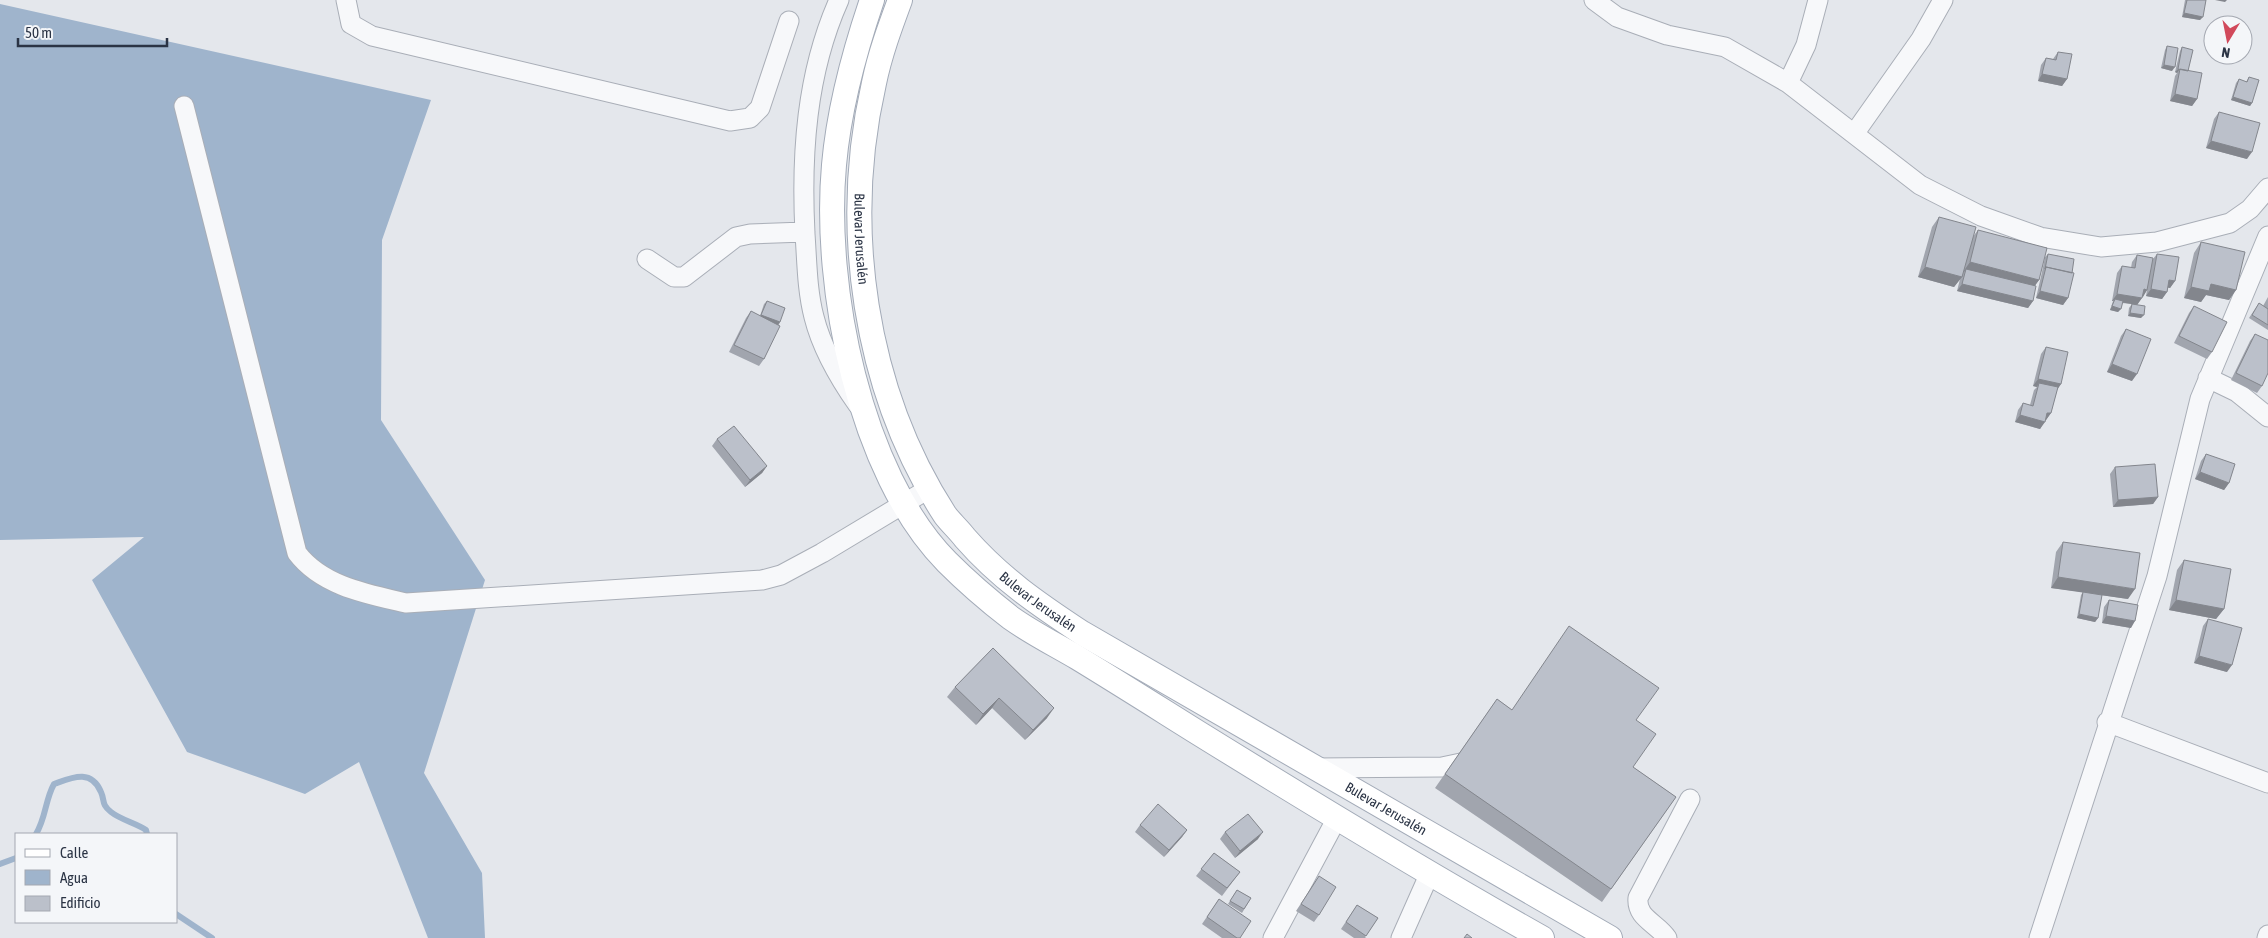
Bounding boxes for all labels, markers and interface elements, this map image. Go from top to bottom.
scale bar [18,15,166,47]
north arrow [2203,15,2253,65]
text: 50 m [25,24,52,41]
text: N [2220,44,2231,61]
street label: Bulevar Jerusalén [851,193,872,285]
street label: Bulevar Jerusalén [996,568,1079,635]
street label: Bulevar Jerusalén [1342,779,1430,838]
legend [15,833,178,923]
text: Calle [60,844,89,861]
text: Agua [60,869,88,886]
text: Edificio [60,894,101,911]

